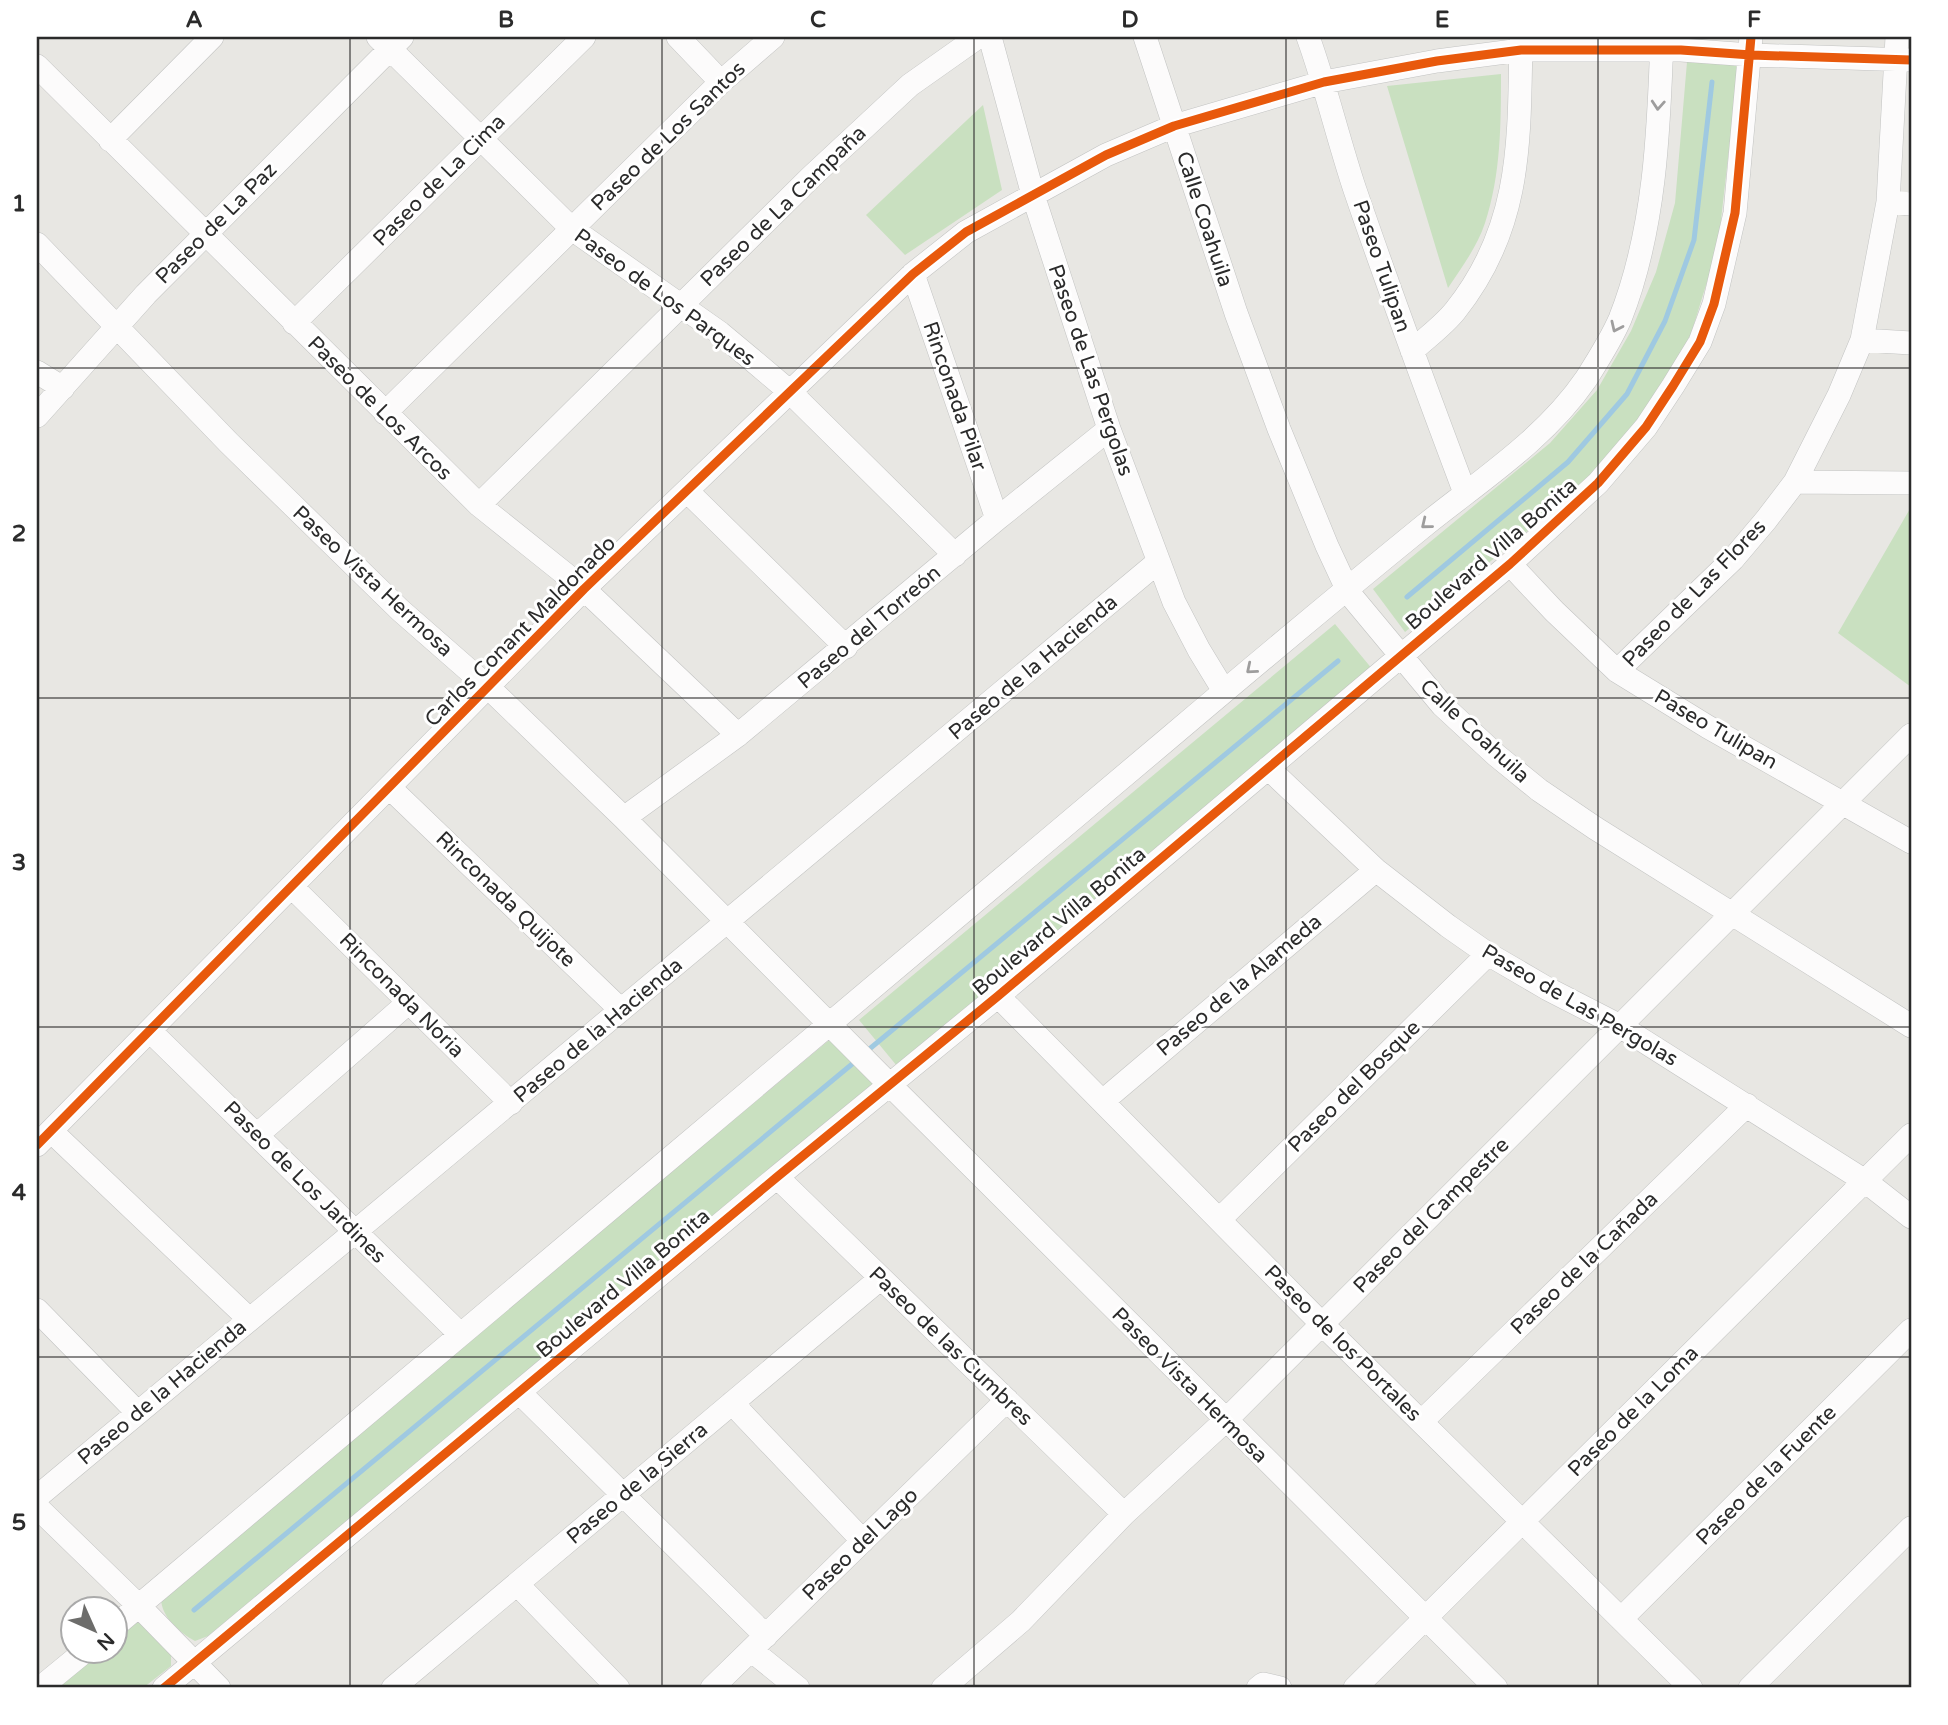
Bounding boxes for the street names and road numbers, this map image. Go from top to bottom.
street label: Paseo de Los Santos [586,56,751,216]
street label: Paseo de La Cima [368,109,511,252]
street label: Paseo de La Campaña [695,121,871,292]
street label: Calle Coahuila [1171,148,1238,290]
street label: Paseo de La Paz [150,157,282,289]
street label: Paseo Tulipan [1347,197,1416,336]
street label: Paseo de Los Parques [569,223,760,371]
street label: Paseo de Las Pergolas [1043,261,1139,479]
street label: Rinconada Pilar [917,318,992,474]
street label: Paseo de Los Arcos [302,331,457,486]
street label: Boulevard Villa Bonita [1401,473,1582,636]
street label: Paseo Vista Hermosa [287,501,458,662]
street label: Paseo de Las Flores [1617,514,1771,672]
street label: Carlos Conant Maldonado [420,531,621,732]
street label: Paseo del Torreón [793,560,946,694]
street label: Paseo de la Hacienda [944,590,1123,745]
street label: Calle Coahuila [1415,674,1535,789]
street label: Paseo Tulipan [1650,684,1782,775]
street label: Rinconada Quijote [431,826,581,973]
street label: Boulevard Villa Bonita [968,842,1151,1001]
street label: Paseo de la Alameda [1152,909,1327,1062]
street label: Rinconada Noria [334,928,469,1063]
street label: Paseo de Las Pergolas [1477,939,1682,1072]
street label: Paseo de la Hacienda [509,953,688,1108]
street label: Paseo del Bosque [1283,1015,1426,1158]
street label: Paseo de Los Jardines [218,1096,391,1269]
street label: Paseo del Campestre [1348,1132,1514,1298]
street label: Paseo de la Cañada [1506,1187,1663,1340]
street label: Boulevard Villa Bonita [532,1204,715,1363]
street label: Paseo de los Portales [1259,1260,1426,1427]
street label: Paseo de las Cumbres [864,1262,1038,1431]
street label: Paseo Vista Hermosa [1107,1302,1273,1468]
street label: Paseo de la Hacienda [73,1315,252,1470]
street label: Paseo de la Loma [1563,1341,1704,1482]
street label: Paseo de la Fuente [1691,1400,1842,1551]
street label: Paseo de la Sierra [562,1417,713,1550]
street label: Paseo del Lago [797,1483,923,1606]

